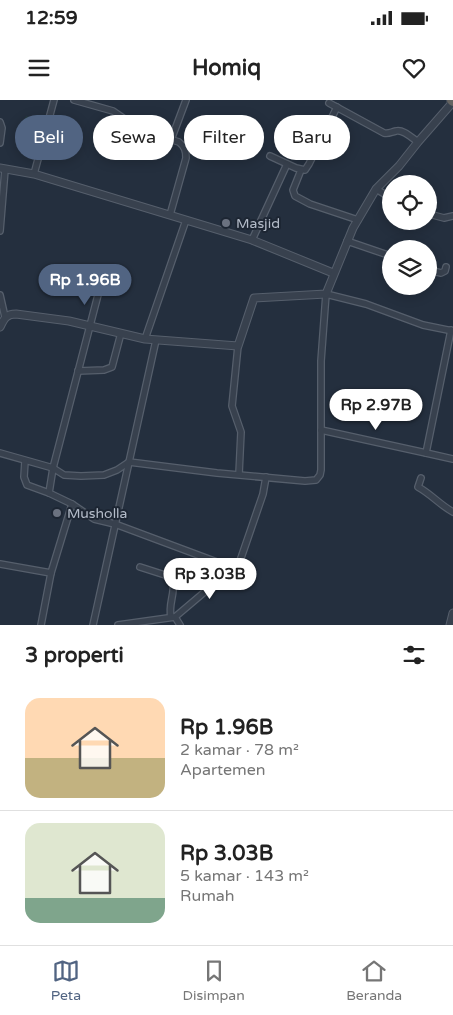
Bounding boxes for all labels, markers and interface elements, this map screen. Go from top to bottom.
text: 12:59 [25,7,78,29]
icon: menu [25,54,53,82]
icon: heart [400,54,428,82]
text: Homiq [192,55,261,81]
chip: Beli [15,115,83,160]
chip: Sewa [93,115,174,160]
chip: Filter [184,115,264,160]
chip: Baru [274,115,350,160]
map controls [382,175,437,295]
button: locate [382,175,437,230]
place label: Masjid [236,215,280,232]
marker: Masjid [220,217,232,229]
button: layers [382,240,437,295]
pin: Rp 1.96B [33,264,137,306]
text: Rp 1.96B [49,270,121,290]
pin: Rp 2.97B [324,388,428,431]
text: Rp 2.97B [340,395,412,415]
place label: Musholla [67,505,127,522]
marker: Musholla [51,507,63,519]
pin: Rp 3.03B [158,558,262,600]
text: Rp 3.03B [174,564,246,584]
icon: filters [400,641,428,669]
text: 3 properti [25,643,124,668]
text: Rp 1.96B [180,715,273,740]
icon: home [65,718,125,778]
text: 2 kamar · 78 m² [180,740,299,760]
text: Apartemen [180,760,266,780]
text: Rp 3.03B [180,841,273,866]
icon: home [65,843,125,903]
text: 5 kamar · 143 m² [180,866,309,886]
text: Rumah [180,886,235,906]
tab: Peta [51,957,81,1004]
tab: Disimpan [183,957,245,1004]
tab: Beranda [346,957,402,1004]

